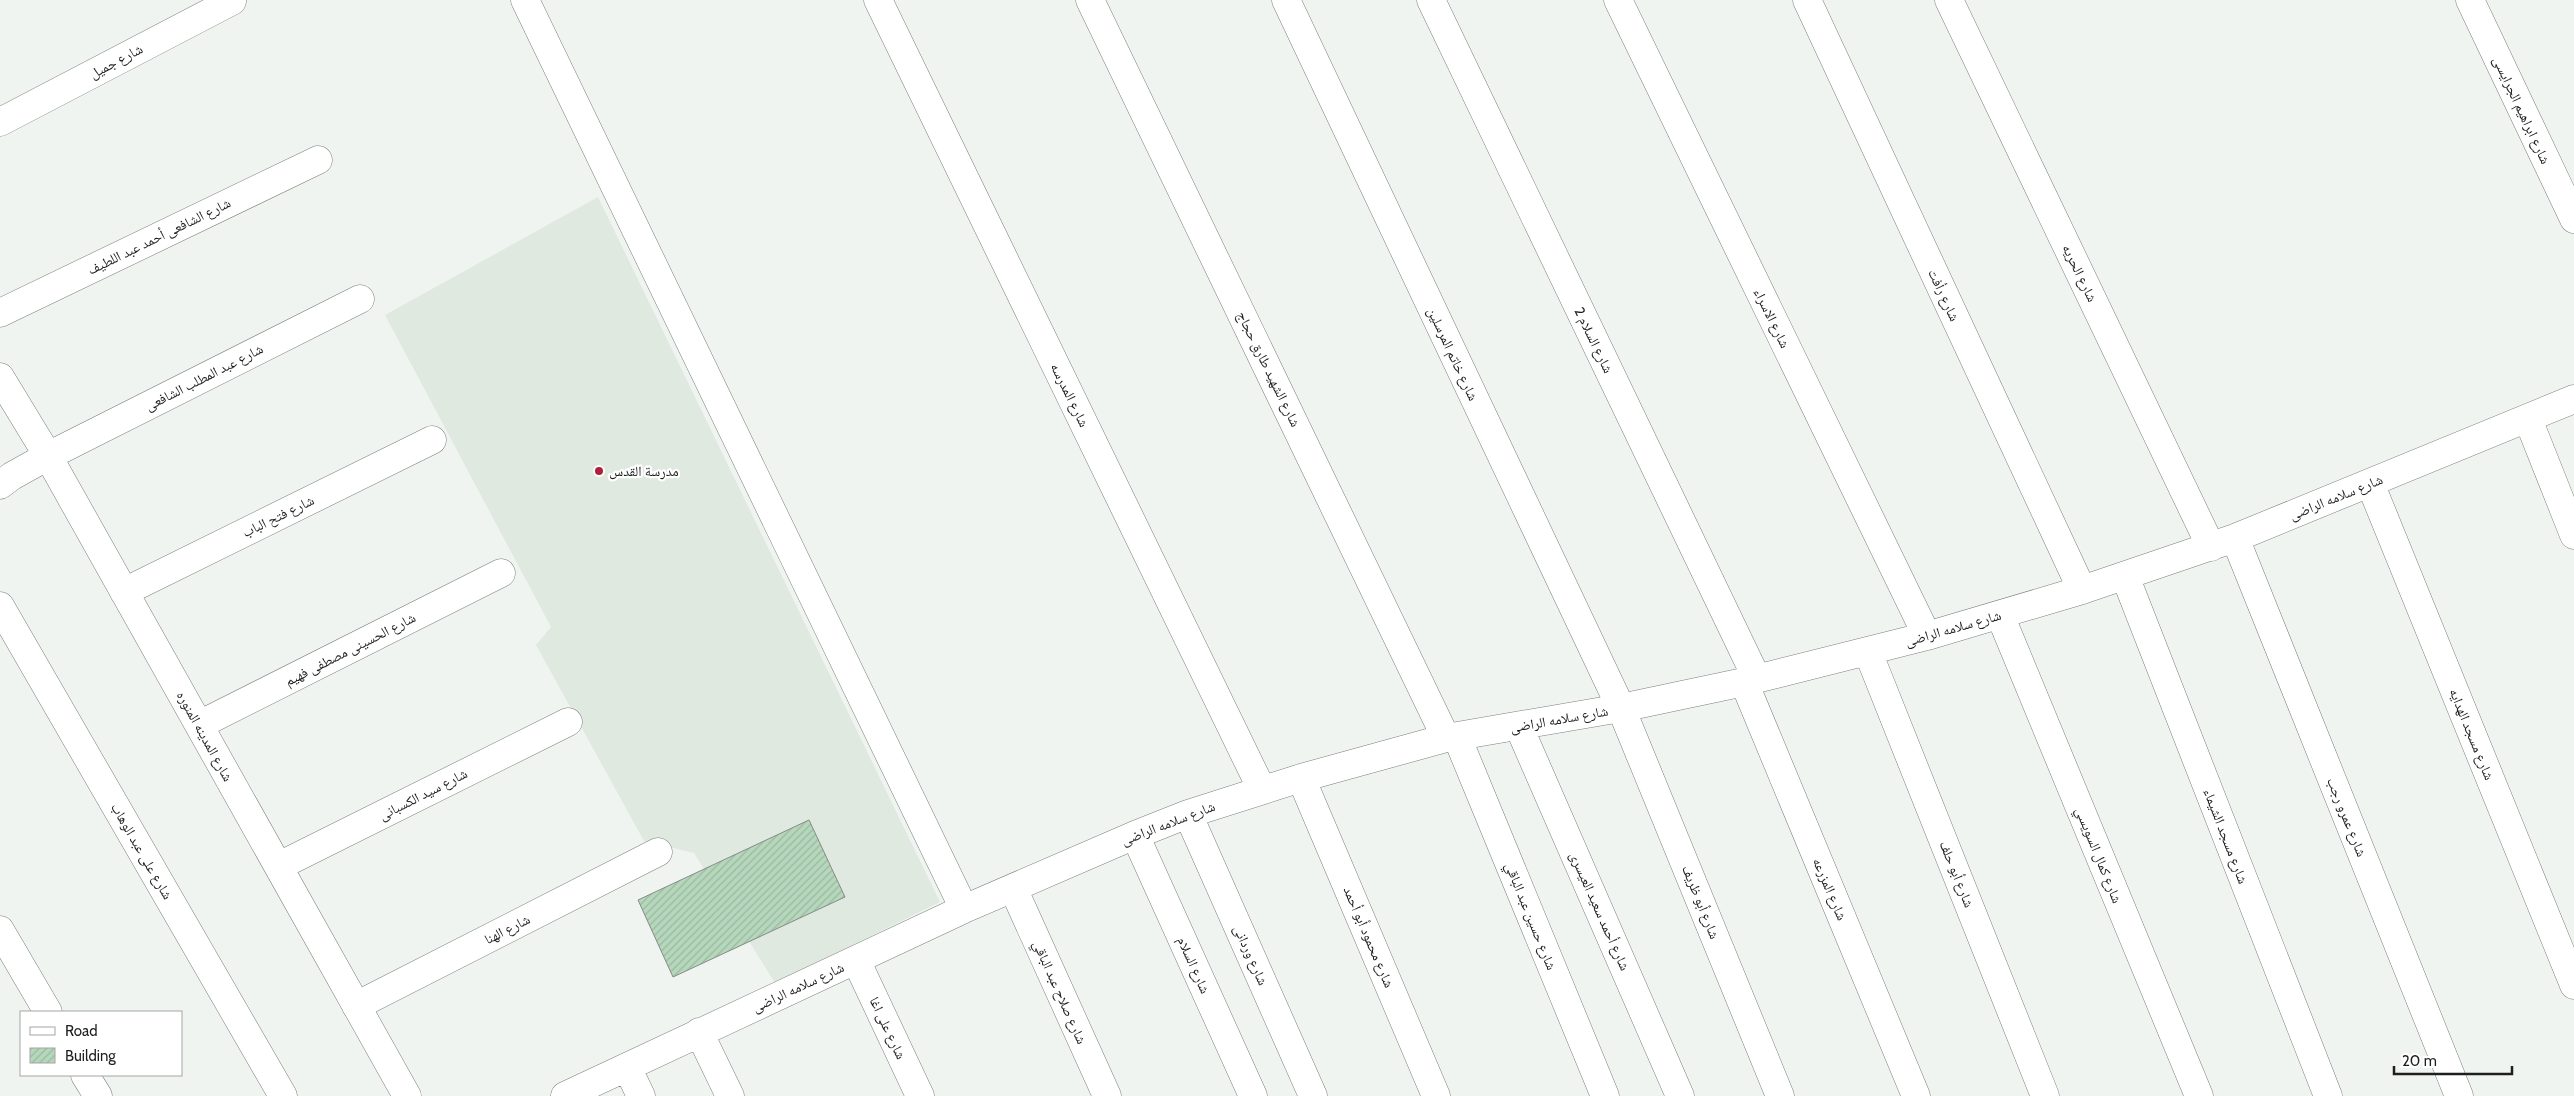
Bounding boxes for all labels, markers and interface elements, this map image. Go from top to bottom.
street label: شارع جميل [86,39,146,83]
street label: شارع ابراهيم الجرايسى [2488,53,2555,167]
street label: شارع الشافعى أحمد عبد اللطيف [84,193,234,279]
street label: شارع الحريه [2057,241,2102,305]
street label: شارع رأفت [1923,266,1964,325]
street label: شارع الاسراء [1749,285,1794,351]
street label: شارع خاتم المرسلين [1423,304,1483,404]
street label: شارع السلام 2 [1569,304,1618,376]
street label: شارع الشهيد طارق حجاج [1232,308,1305,430]
street label: شارع عبد المطلب الشافعى [142,339,266,415]
street label: شارع المدرسه [1046,360,1093,431]
place label: مدرسة القدس [609,462,679,480]
marker: مدرسة القدس [593,465,605,477]
street label: شارع سلامه الراضى [2287,470,2386,525]
street label: شارع فتح الباب [239,491,317,542]
street label: شارع سلامه الراضى [1903,606,2003,651]
street label: شارع الحسينى مصطفى فهيم [282,608,419,691]
street label: شارع مسجد الهدايه [2445,686,2499,783]
street label: شارع المدينه المنوره [172,688,237,785]
street label: شارع سلامه الراضى [1509,702,1610,737]
street label: شارع سيد الكسبانى [376,764,471,825]
street label: شارع عمرو رجب [2322,775,2371,860]
street label: شارع مسجد الشيماء [2199,786,2252,887]
street label: شارع سلامه الراضى [1118,797,1218,850]
street label: شارع على عبد الوهاب [106,800,177,903]
street label: شارع كمال السويسي [2069,804,2126,907]
street label: شارع أبو حلف [1935,838,1979,910]
street label: شارع أحمد سعيد العيسرى [1565,849,1634,974]
street label: شارع المزرعه [1808,855,1851,923]
street label: شارع حسين عبد الباقي [1499,859,1561,974]
street label: شارع أبو ظريف [1677,863,1724,942]
street label: شارع محمود أبو أحمد [1339,884,1398,991]
street label: شارع الهنا [481,910,533,949]
street label: شارع وردانى [1229,922,1272,988]
street label: شارع السلام [1173,934,1215,997]
street label: شارع صلاح عبد الباقي [1027,937,1091,1048]
street label: شارع سلامه الراضى [749,958,847,1017]
street label: شارع على اغا [865,994,910,1063]
legend [20,1011,182,1076]
text: Road [65,1022,98,1040]
scale bar [2394,1044,2512,1076]
text: Building [65,1047,116,1065]
text: 20 m [2402,1052,2437,1070]

